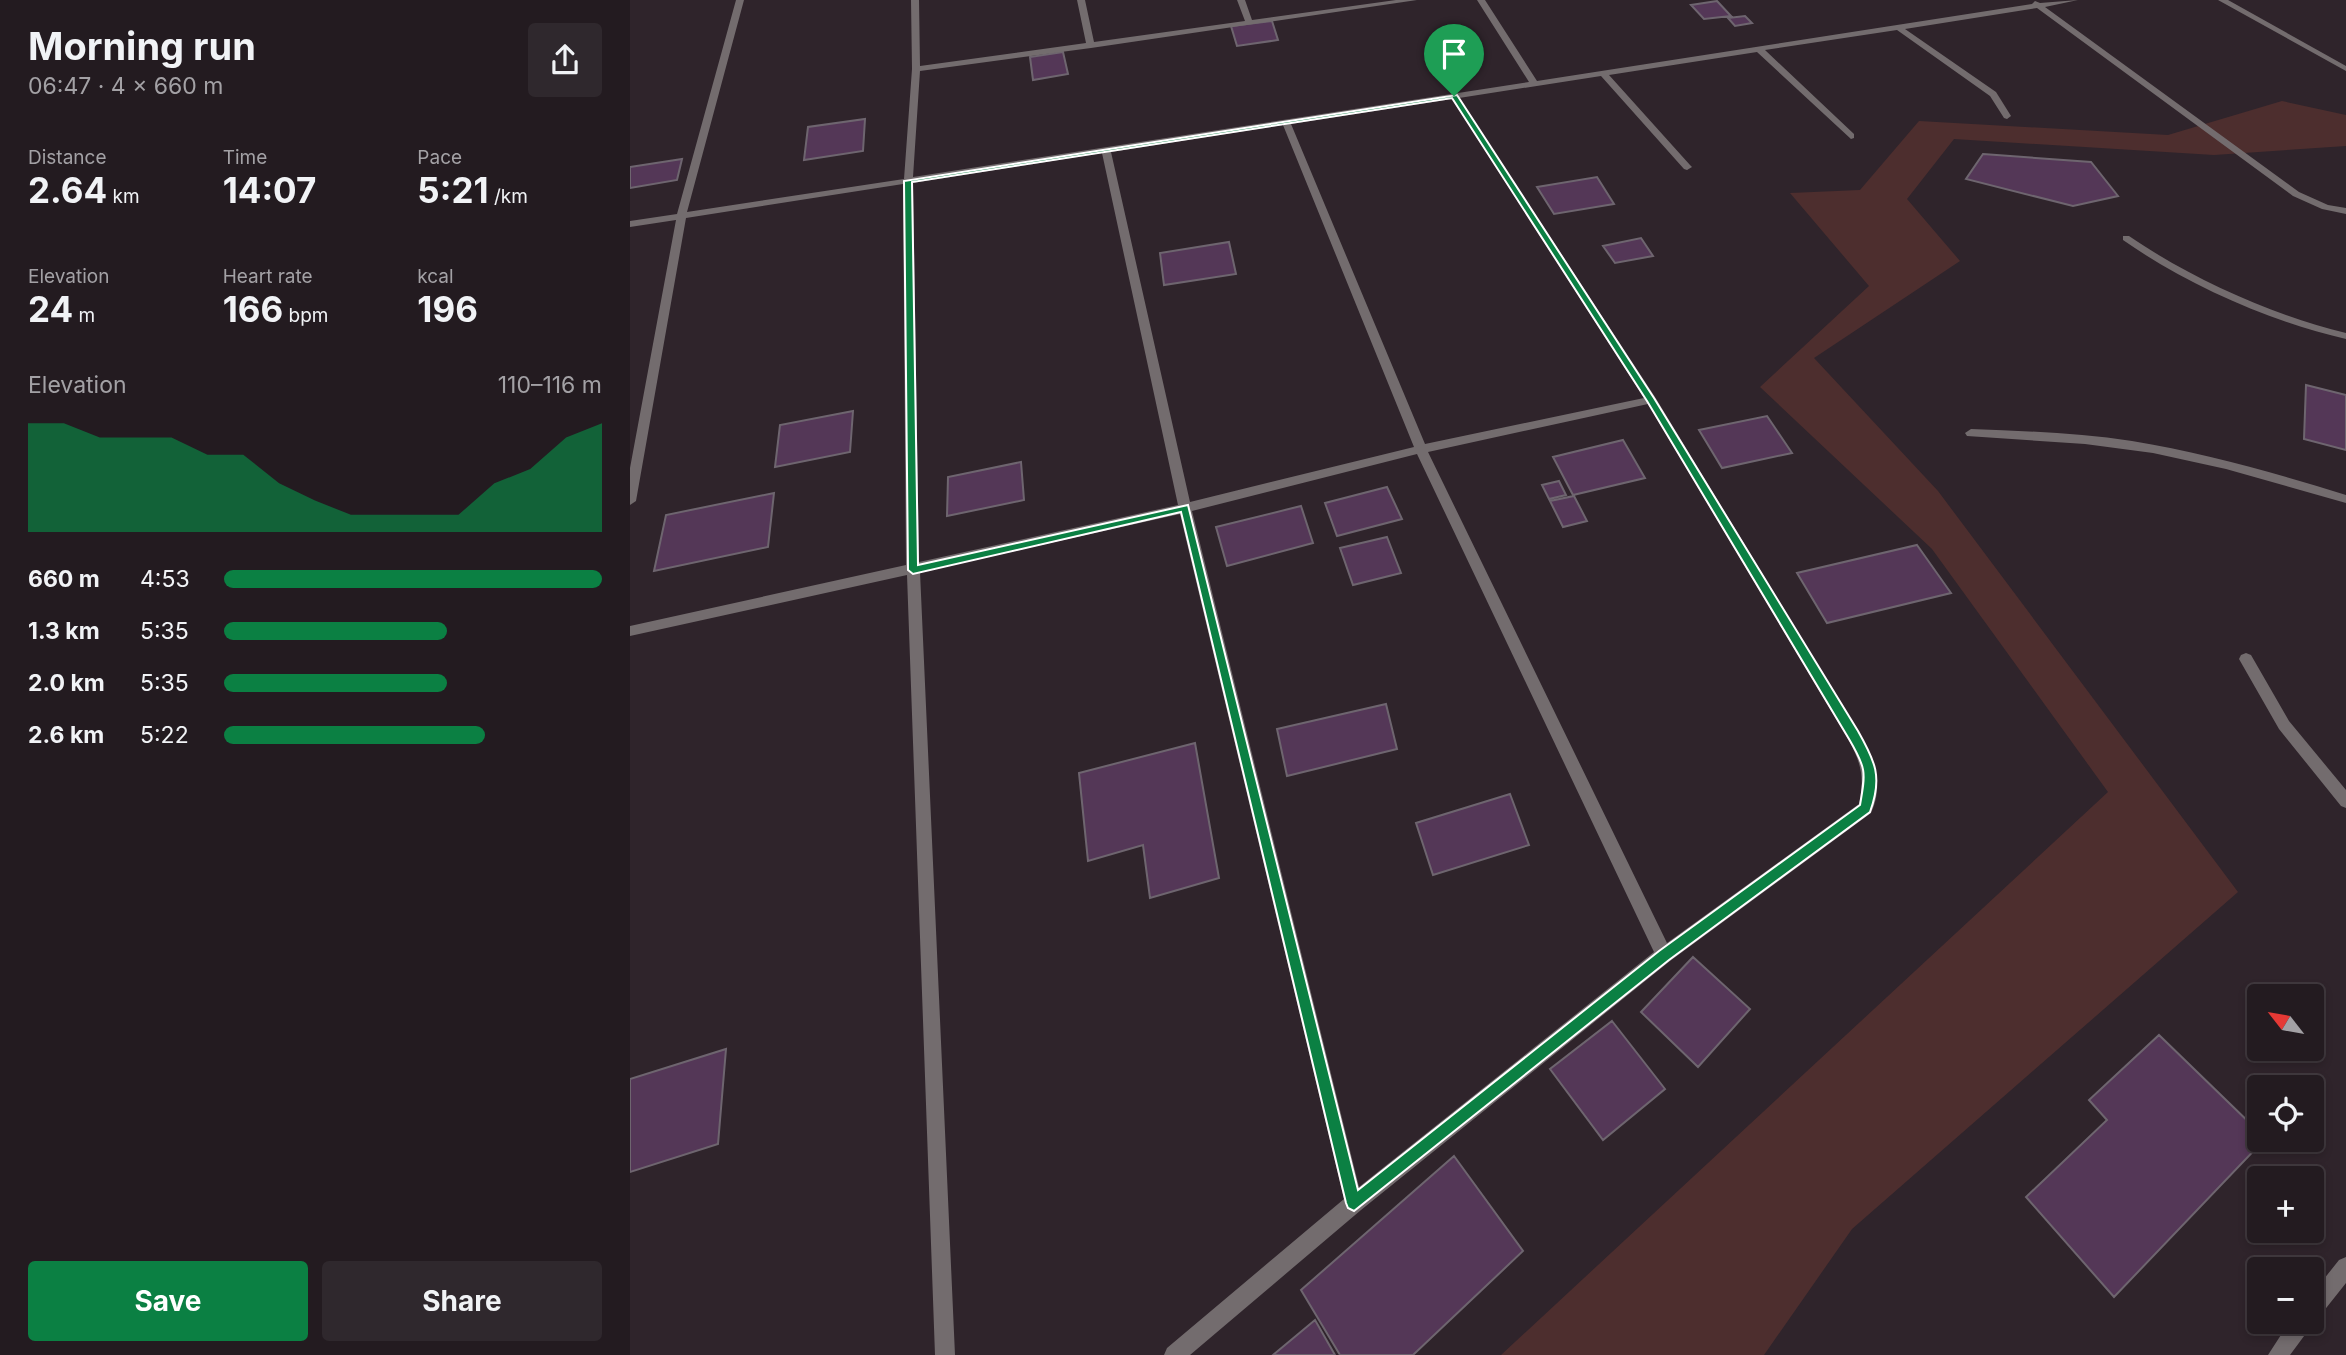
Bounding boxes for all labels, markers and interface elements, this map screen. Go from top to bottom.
text: Morning run [28,23,256,69]
button: share [528,23,602,97]
pin [1424,24,1484,96]
icon: arrive [1435,35,1473,73]
text: 06:47 · 4 × 660 m [28,72,224,100]
text: Distance [28,146,106,169]
text: Time [223,146,267,169]
text: Pace [417,146,462,169]
text: 2.64 [28,169,107,211]
text: 14:07 [223,169,316,211]
text: 5:21 [417,169,489,211]
text: km [107,185,140,208]
text: /km [489,185,528,208]
text: Elevation [28,265,109,288]
text: Heart rate [223,265,313,288]
text: kcal [417,265,454,288]
text: 24 [28,288,73,330]
text: 166 [223,288,283,330]
text: 196 [417,288,478,330]
text: m [73,304,95,327]
text: bpm [283,304,328,327]
text: Elevation [28,371,127,399]
text: 110–116 m [498,371,602,399]
text: 660 m [28,565,100,593]
text: 4:53 [140,565,190,593]
text: 1.3 km [28,617,100,645]
text: 5:35 [140,617,189,645]
text: 2.0 km [28,669,105,697]
text: 5:35 [140,669,189,697]
text: 2.6 km [28,721,104,749]
text: 5:22 [140,721,189,749]
north arrow [2247,984,2324,1060]
map controls [2247,984,2324,1334]
button: locate [2247,1075,2324,1152]
button: + [2247,1166,2324,1243]
button: − [2247,1257,2324,1334]
button: Save [28,1261,308,1341]
button: Share [322,1261,602,1341]

